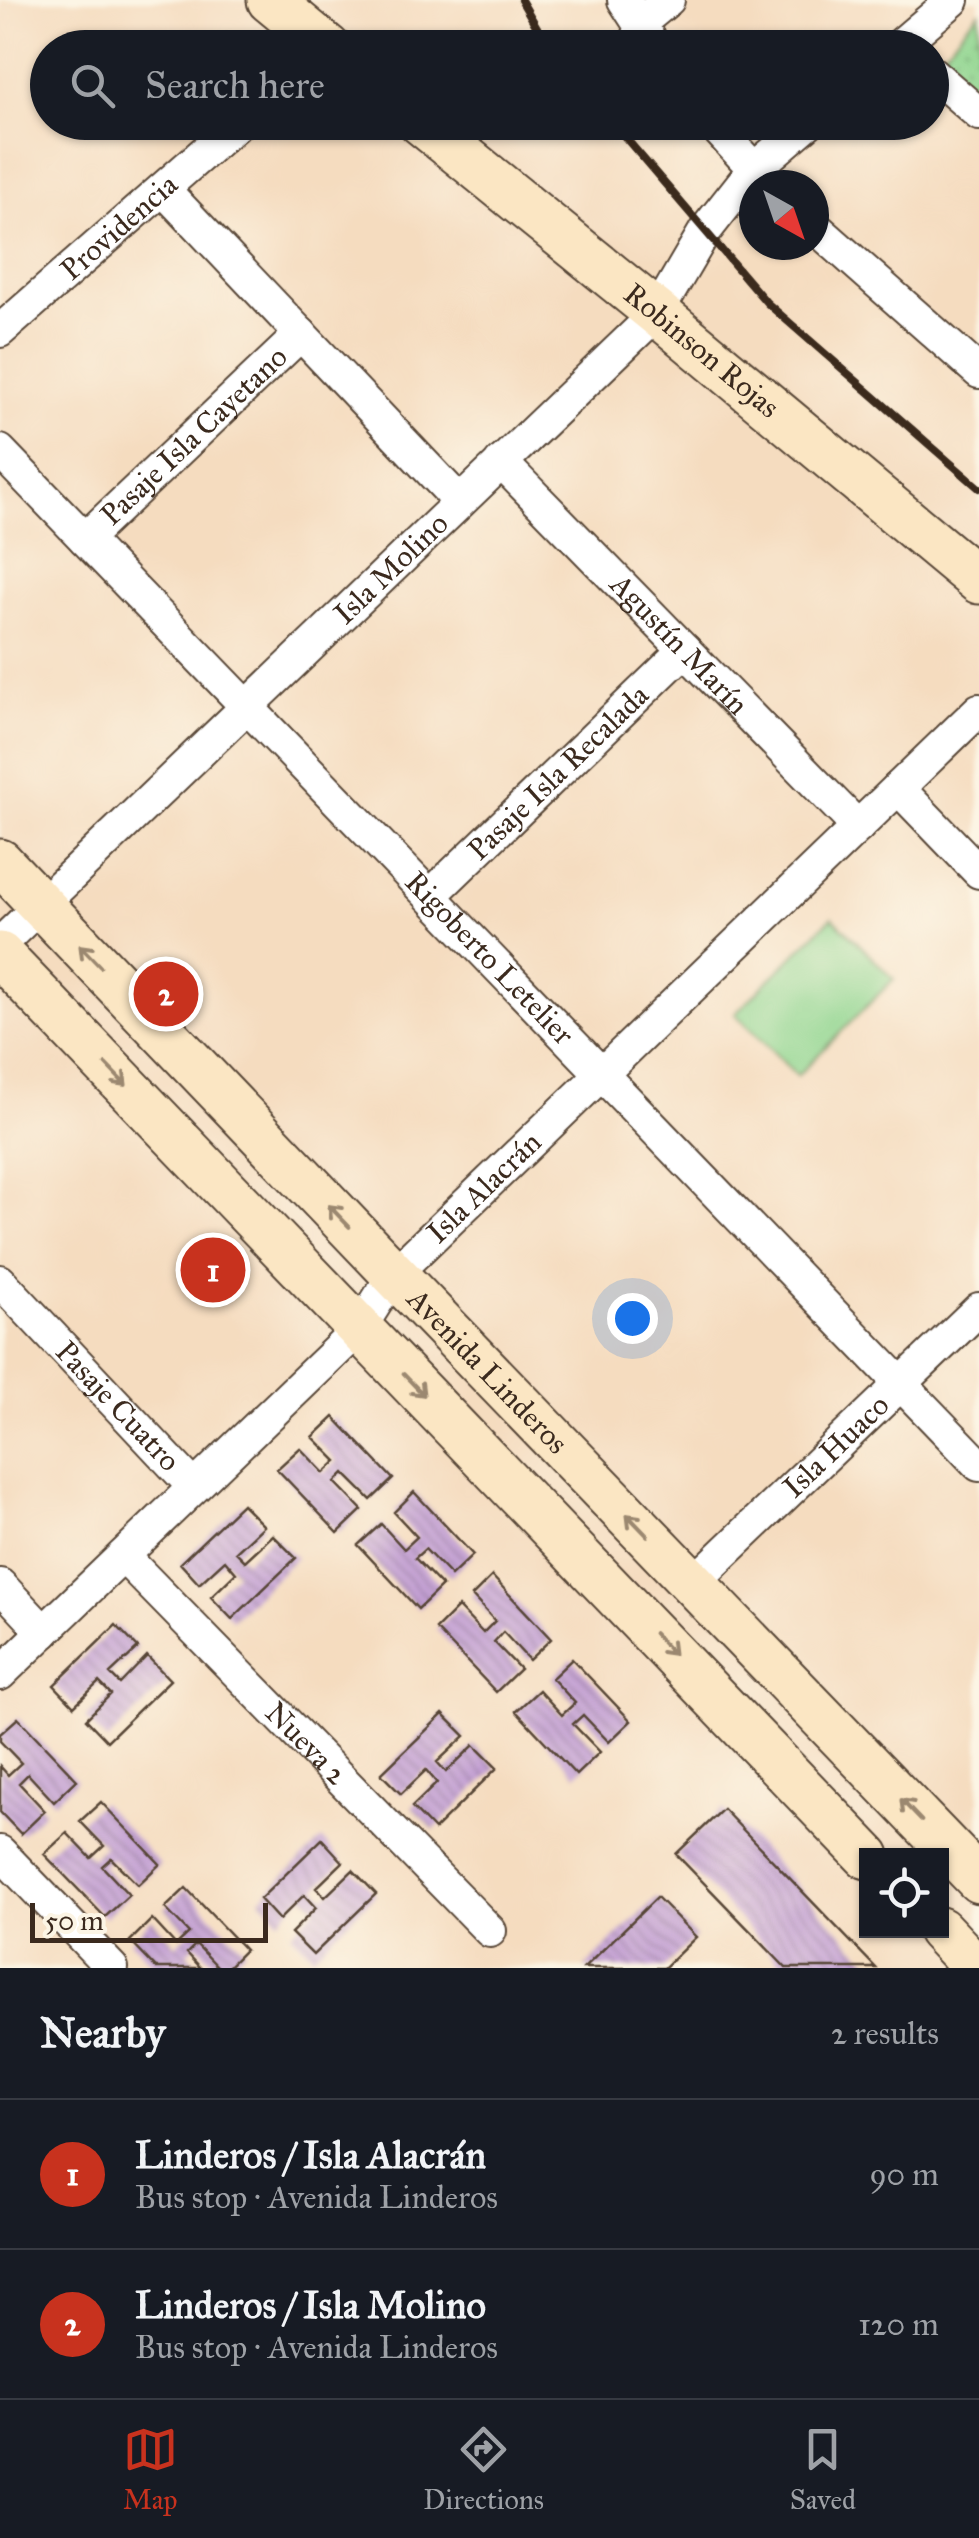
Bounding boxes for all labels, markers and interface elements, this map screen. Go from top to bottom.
search box [30,30,949,140]
icon: search [65,58,120,113]
text: Search here [145,62,325,108]
street label: Providencia [53,166,185,288]
north arrow [739,170,829,260]
street label: Robinson Rojas [617,276,787,425]
street label: Pasaje Isla Cayetano [93,339,295,533]
street label: Isla Molino [326,506,456,632]
street label: Agustín Marín [601,565,756,722]
street label: Pasaje Isla Recalada [460,677,656,868]
street label: Rigoberto Letelier [398,864,582,1053]
one-way arrow [78,944,102,968]
pin: 2 [134,956,198,1032]
one-way arrow [104,1063,128,1087]
street label: Isla Alacrán [419,1124,548,1250]
one-way arrow [327,1205,351,1229]
pin: 1 [180,1232,246,1308]
street label: Avenida Linderos [398,1280,576,1461]
your location [607,1293,658,1344]
street label: Pasaje Cuatro [48,1334,188,1479]
one-way arrow [402,1373,426,1397]
street label: Isla Huaco [775,1387,896,1505]
one-way arrow [626,1514,650,1538]
one-way arrow [652,1632,676,1656]
street label: Nueva 2 [258,1694,355,1792]
one-way arrow [900,1798,924,1822]
map controls [859,1848,949,1938]
button: locate [859,1848,949,1938]
scale bar [30,1898,268,1942]
text: 50 m [45,1903,104,1938]
text: Nearby [40,2007,165,2059]
text: 2 results [831,2014,939,2053]
text: Linderos / Isla Alacrán [135,2132,486,2178]
text: 1 [66,2155,79,2194]
text: 90 m [869,2155,939,2194]
text: Bus stop · Avenida Linderos [135,2178,498,2217]
text: Linderos / Isla Molino [135,2282,486,2328]
text: 2 [65,2305,80,2344]
text: 120 m [858,2305,939,2344]
text: Bus stop · Avenida Linderos [135,2328,498,2367]
tab: Map [123,2422,178,2517]
tab: Directions [423,2422,544,2517]
tab: Saved [790,2422,856,2517]

